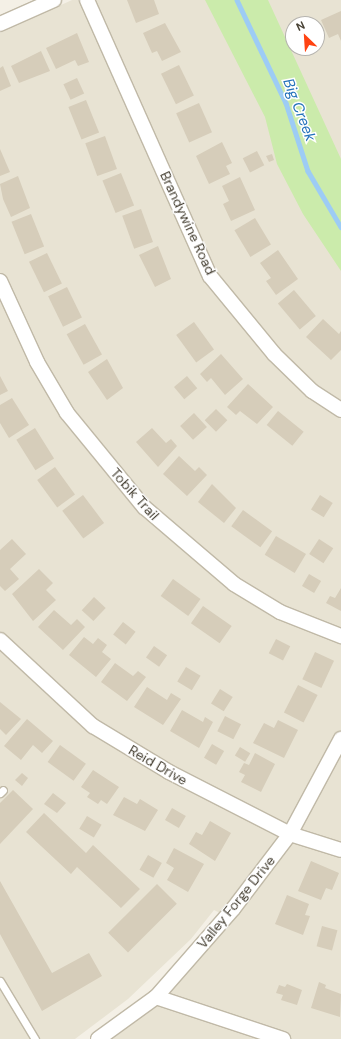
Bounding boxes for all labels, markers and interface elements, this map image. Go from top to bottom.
north arrow [285,16,325,56]
text: N [294,18,307,34]
water label: Big Creek [279,76,319,144]
street label: Brandywine Road [157,169,219,277]
street label: Tobik Trail [107,465,163,523]
street label: Reid Drive [126,742,190,788]
street label: Valley Forge Drive [193,852,279,952]

